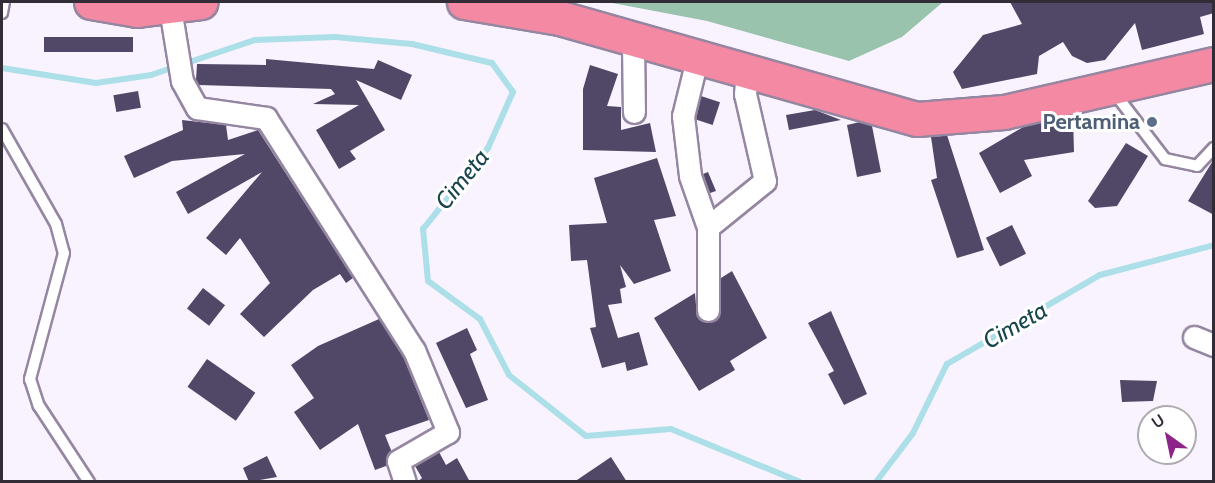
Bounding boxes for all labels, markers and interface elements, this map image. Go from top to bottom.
place label: Pertamina [1043,109,1140,135]
marker: Pertamina [1145,115,1159,129]
water label: Cimeta [429,143,495,215]
water label: Cimeta [978,295,1052,355]
north arrow [1137,405,1197,465]
text: U [1148,410,1168,432]

